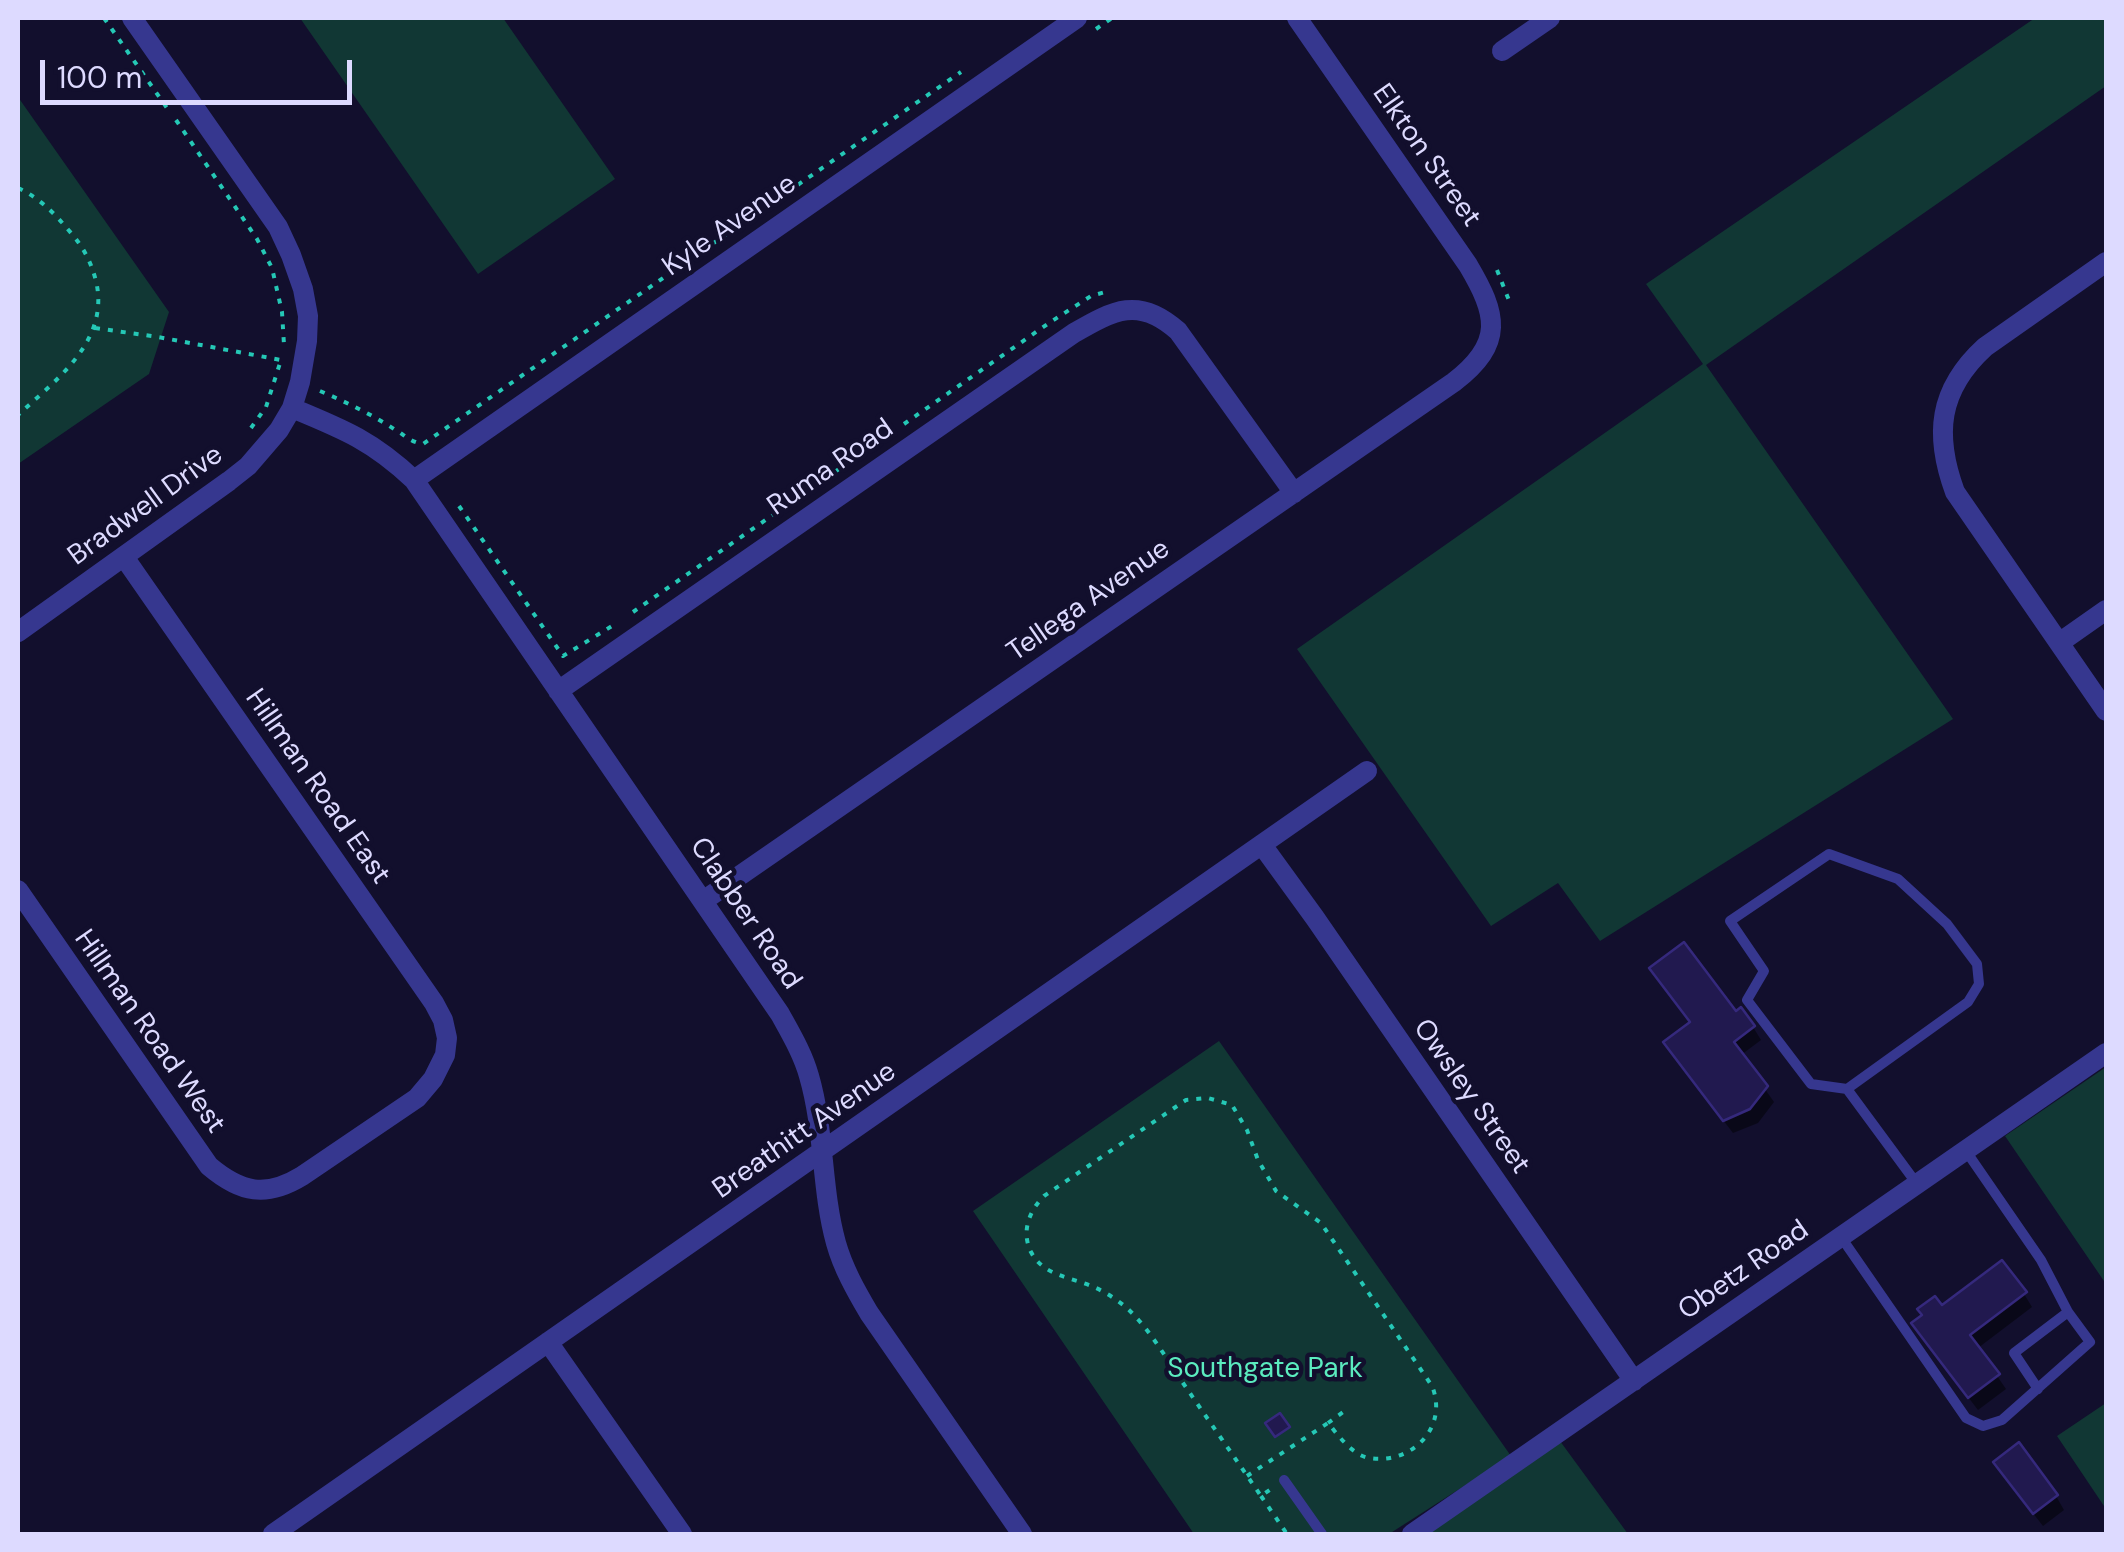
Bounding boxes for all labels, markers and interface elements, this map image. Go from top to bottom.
scale bar [45,40,358,102]
text: 100 m [57,58,142,97]
street label: Elkton Street [1365,78,1487,234]
street label: Kyle Avenue [657,168,803,284]
street label: Ruma Road [762,413,900,523]
street label: Bradwell Drive [62,439,230,573]
street label: Tellega Avenue [1001,533,1177,669]
street label: Hillman Road East [237,683,397,891]
street label: Clabber Road [682,832,808,996]
street label: Hillman Road West [66,924,232,1140]
street label: Owsley Street [1405,1013,1537,1181]
street label: Breathitt Avenue [707,1055,903,1207]
street label: Obetz Road [1672,1214,1816,1328]
park label: Southgate Park [1167,1353,1363,1387]

